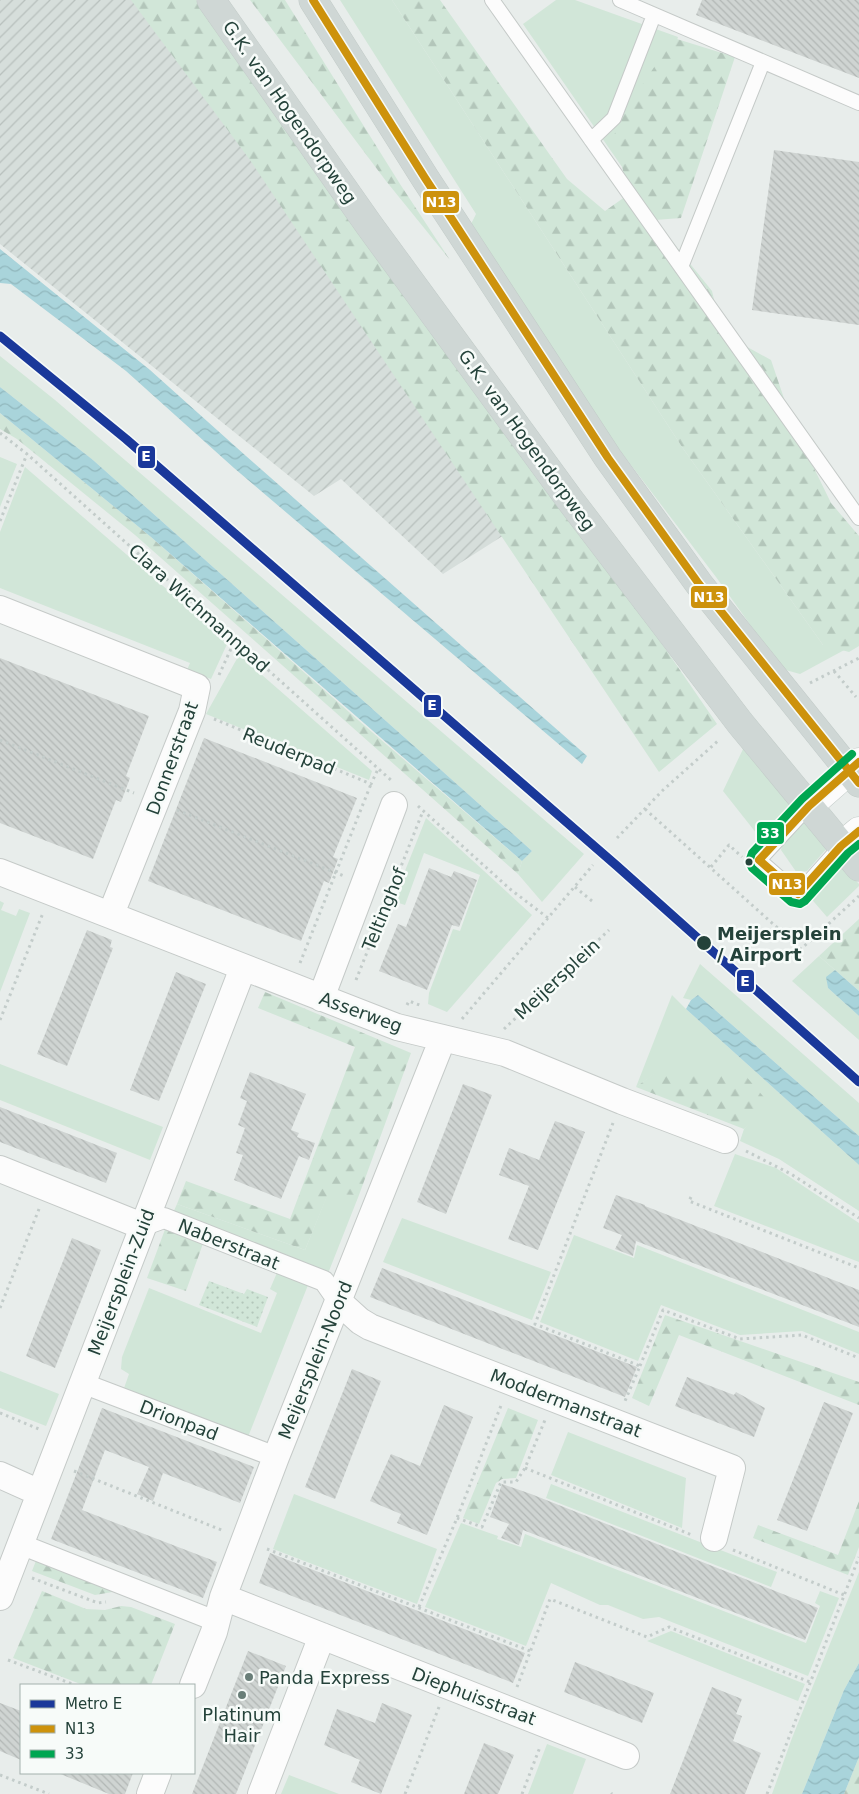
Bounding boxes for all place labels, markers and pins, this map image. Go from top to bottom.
unlabelled marker [744,857,754,867]
place label: Meijersplein / Airport [717,923,842,965]
marker: Meijersplein / Airport [695,934,713,952]
place label: Panda Express [259,1667,390,1688]
marker: Panda Express [243,1671,255,1683]
marker: Platinum Hair [236,1689,248,1701]
place label: Platinum Hair [202,1704,282,1746]

